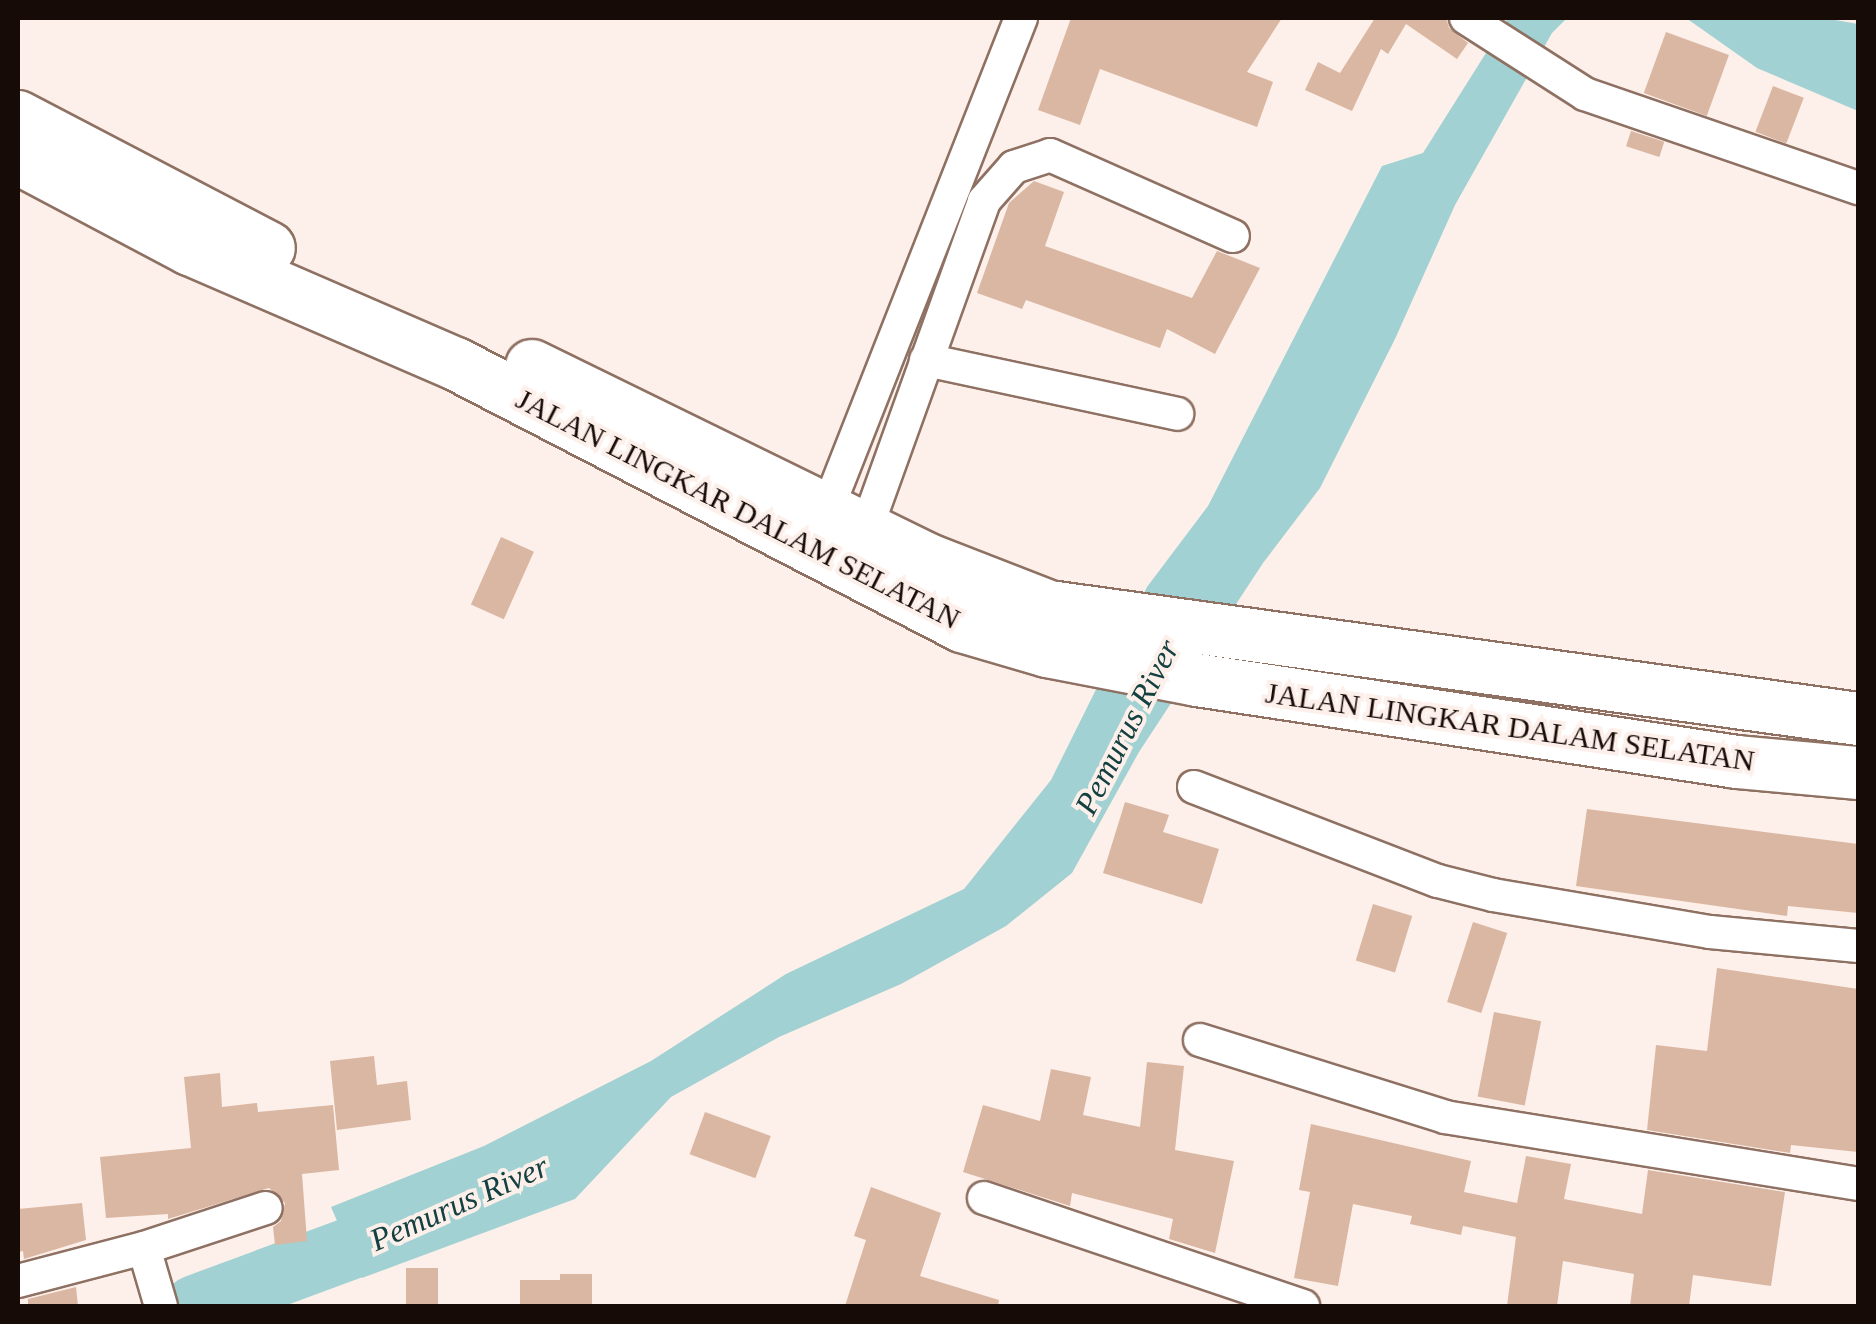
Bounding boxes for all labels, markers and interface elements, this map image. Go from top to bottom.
street label: JALAN LINGKAR DALAM SELATAN [510,381,966,637]
water label: Pemurus River [1067,633,1187,821]
street label: JALAN LINGKAR DALAM SELATAN [1263,675,1757,779]
water label: Pemurus River [364,1147,554,1259]

